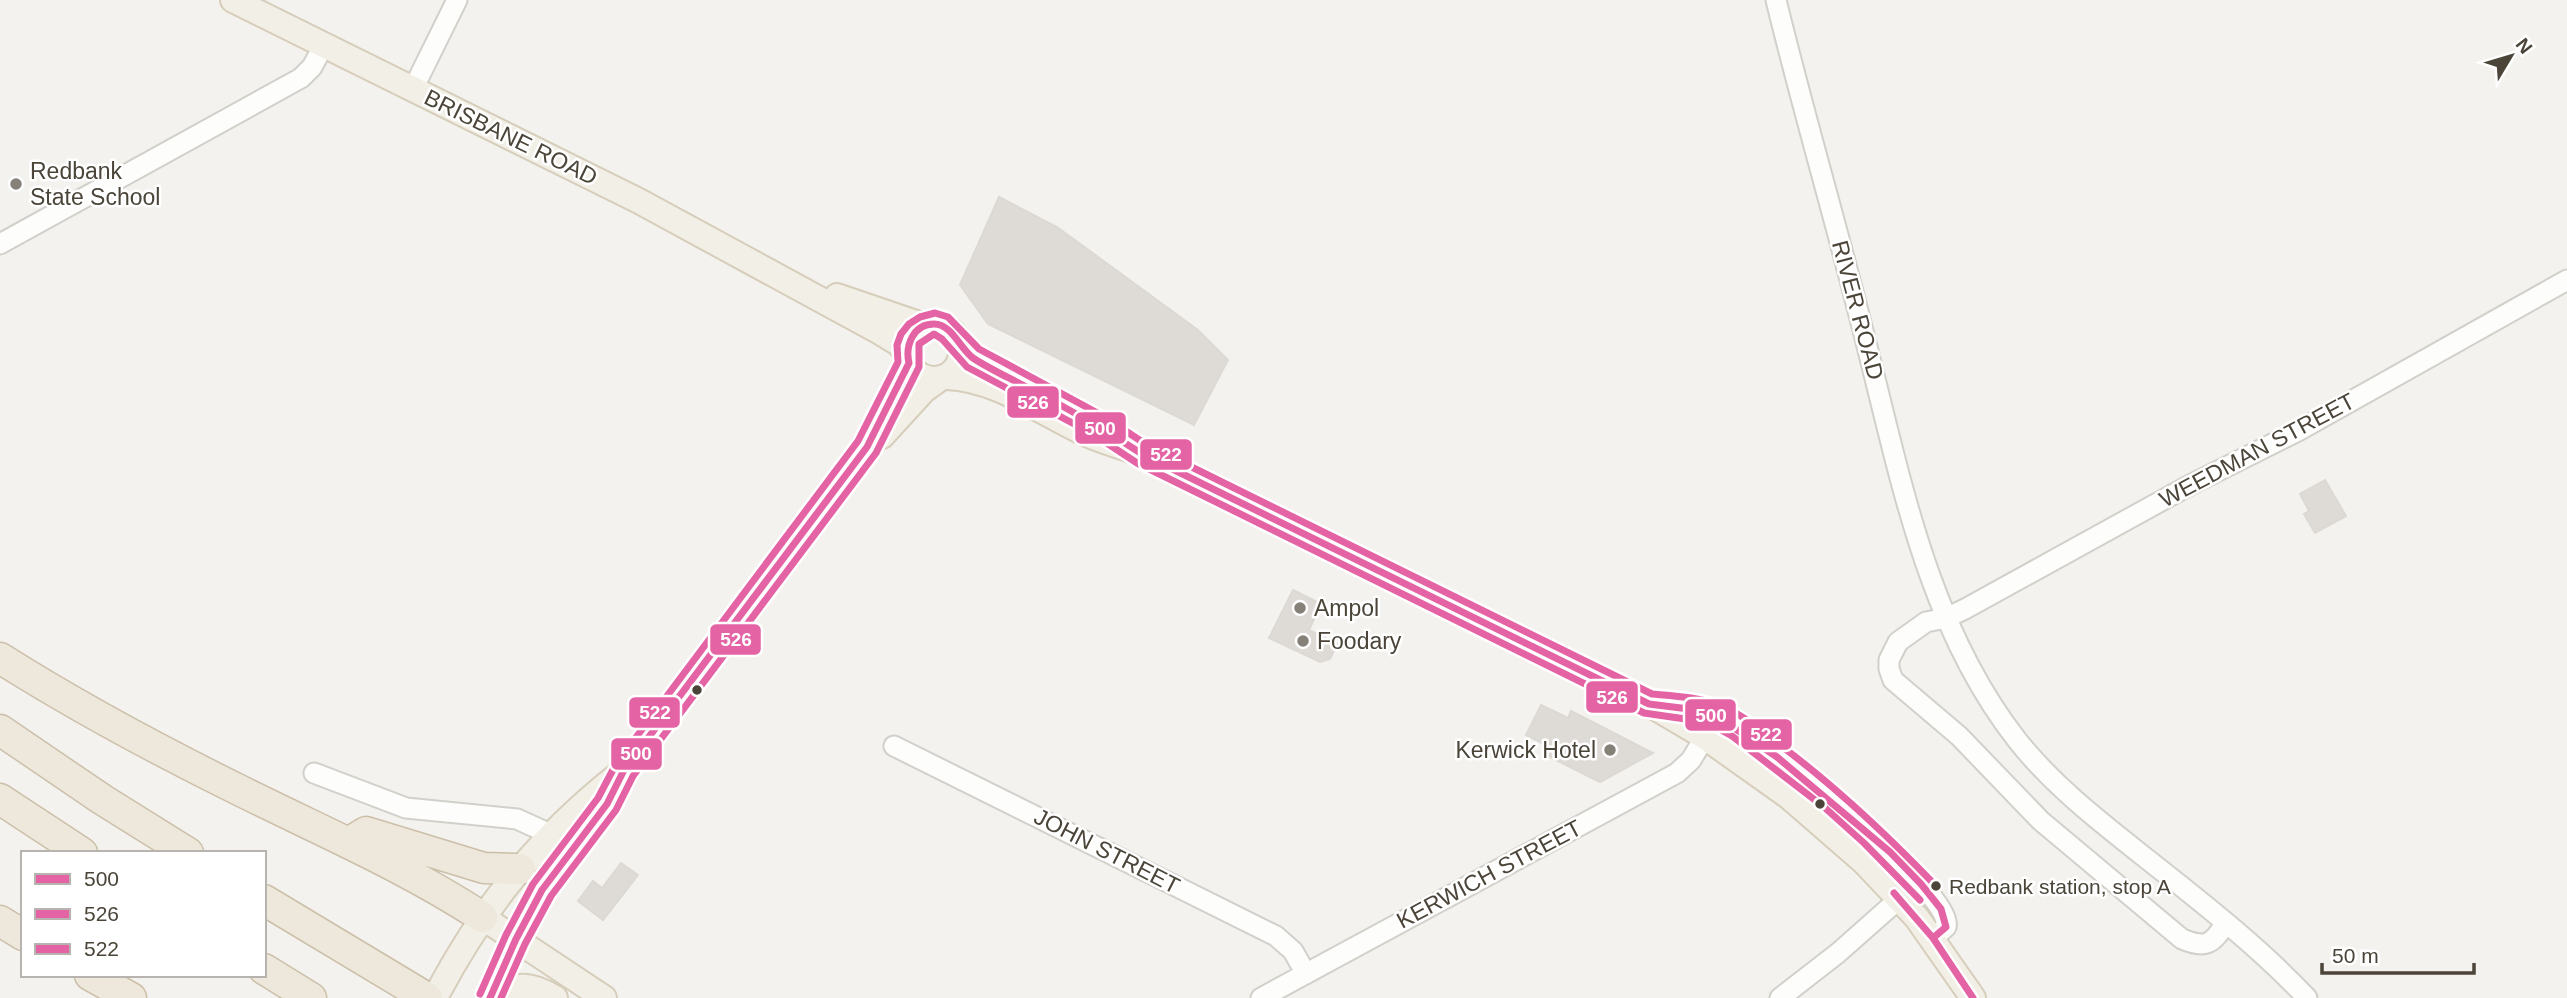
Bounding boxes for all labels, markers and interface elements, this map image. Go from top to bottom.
north arrow [2476,21,2546,91]
text: N [2512,34,2537,58]
street label: BRISBANE ROAD [420,84,602,190]
place label: Redbank State School [30,158,160,210]
marker: Redbank State School [8,176,24,192]
street label: RIVER ROAD [1827,238,1889,382]
line badge: 526 [1006,385,1060,419]
street label: WEEDMAN STREET [2155,388,2359,512]
text: 526 [1017,392,1049,413]
line badge: 500 [1074,411,1127,445]
text: 500 [1084,418,1116,439]
line badge: 522 [1139,438,1193,471]
text: 522 [1150,444,1182,465]
place label: Ampol [1314,595,1379,621]
marker: Ampol [1292,600,1308,616]
line badge: 526 [709,623,762,656]
place label: Foodary [1317,628,1402,654]
text: 526 [720,629,752,650]
marker: Foodary [1295,633,1311,649]
line badge: 526 [1585,680,1639,714]
unlabelled marker [690,683,704,697]
text: 526 [1596,687,1628,708]
line badge: 522 [628,696,681,729]
line badge: 500 [1684,698,1737,732]
text: 522 [639,702,671,723]
text: 500 [1695,705,1727,726]
line badge: 522 [1740,718,1793,751]
text: 522 [1750,724,1782,745]
line badge: 500 [610,737,663,771]
place label: Kerwick Hotel [1455,737,1596,763]
marker: Kerwick Hotel [1602,742,1618,758]
text: 500 [620,743,652,764]
unlabelled marker [1813,797,1827,811]
street label: JOHN STREET [1030,803,1184,899]
street label: KERWICH STREET [1392,814,1586,934]
legend [21,851,266,977]
text: 500 [84,867,119,890]
place label: Redbank station, stop A [1949,875,2171,898]
marker: Redbank station, stop A [1929,879,1943,893]
text: 526 [84,902,119,925]
scale bar [2322,932,2474,976]
text: 522 [84,937,119,960]
text: 50 m [2332,944,2379,967]

